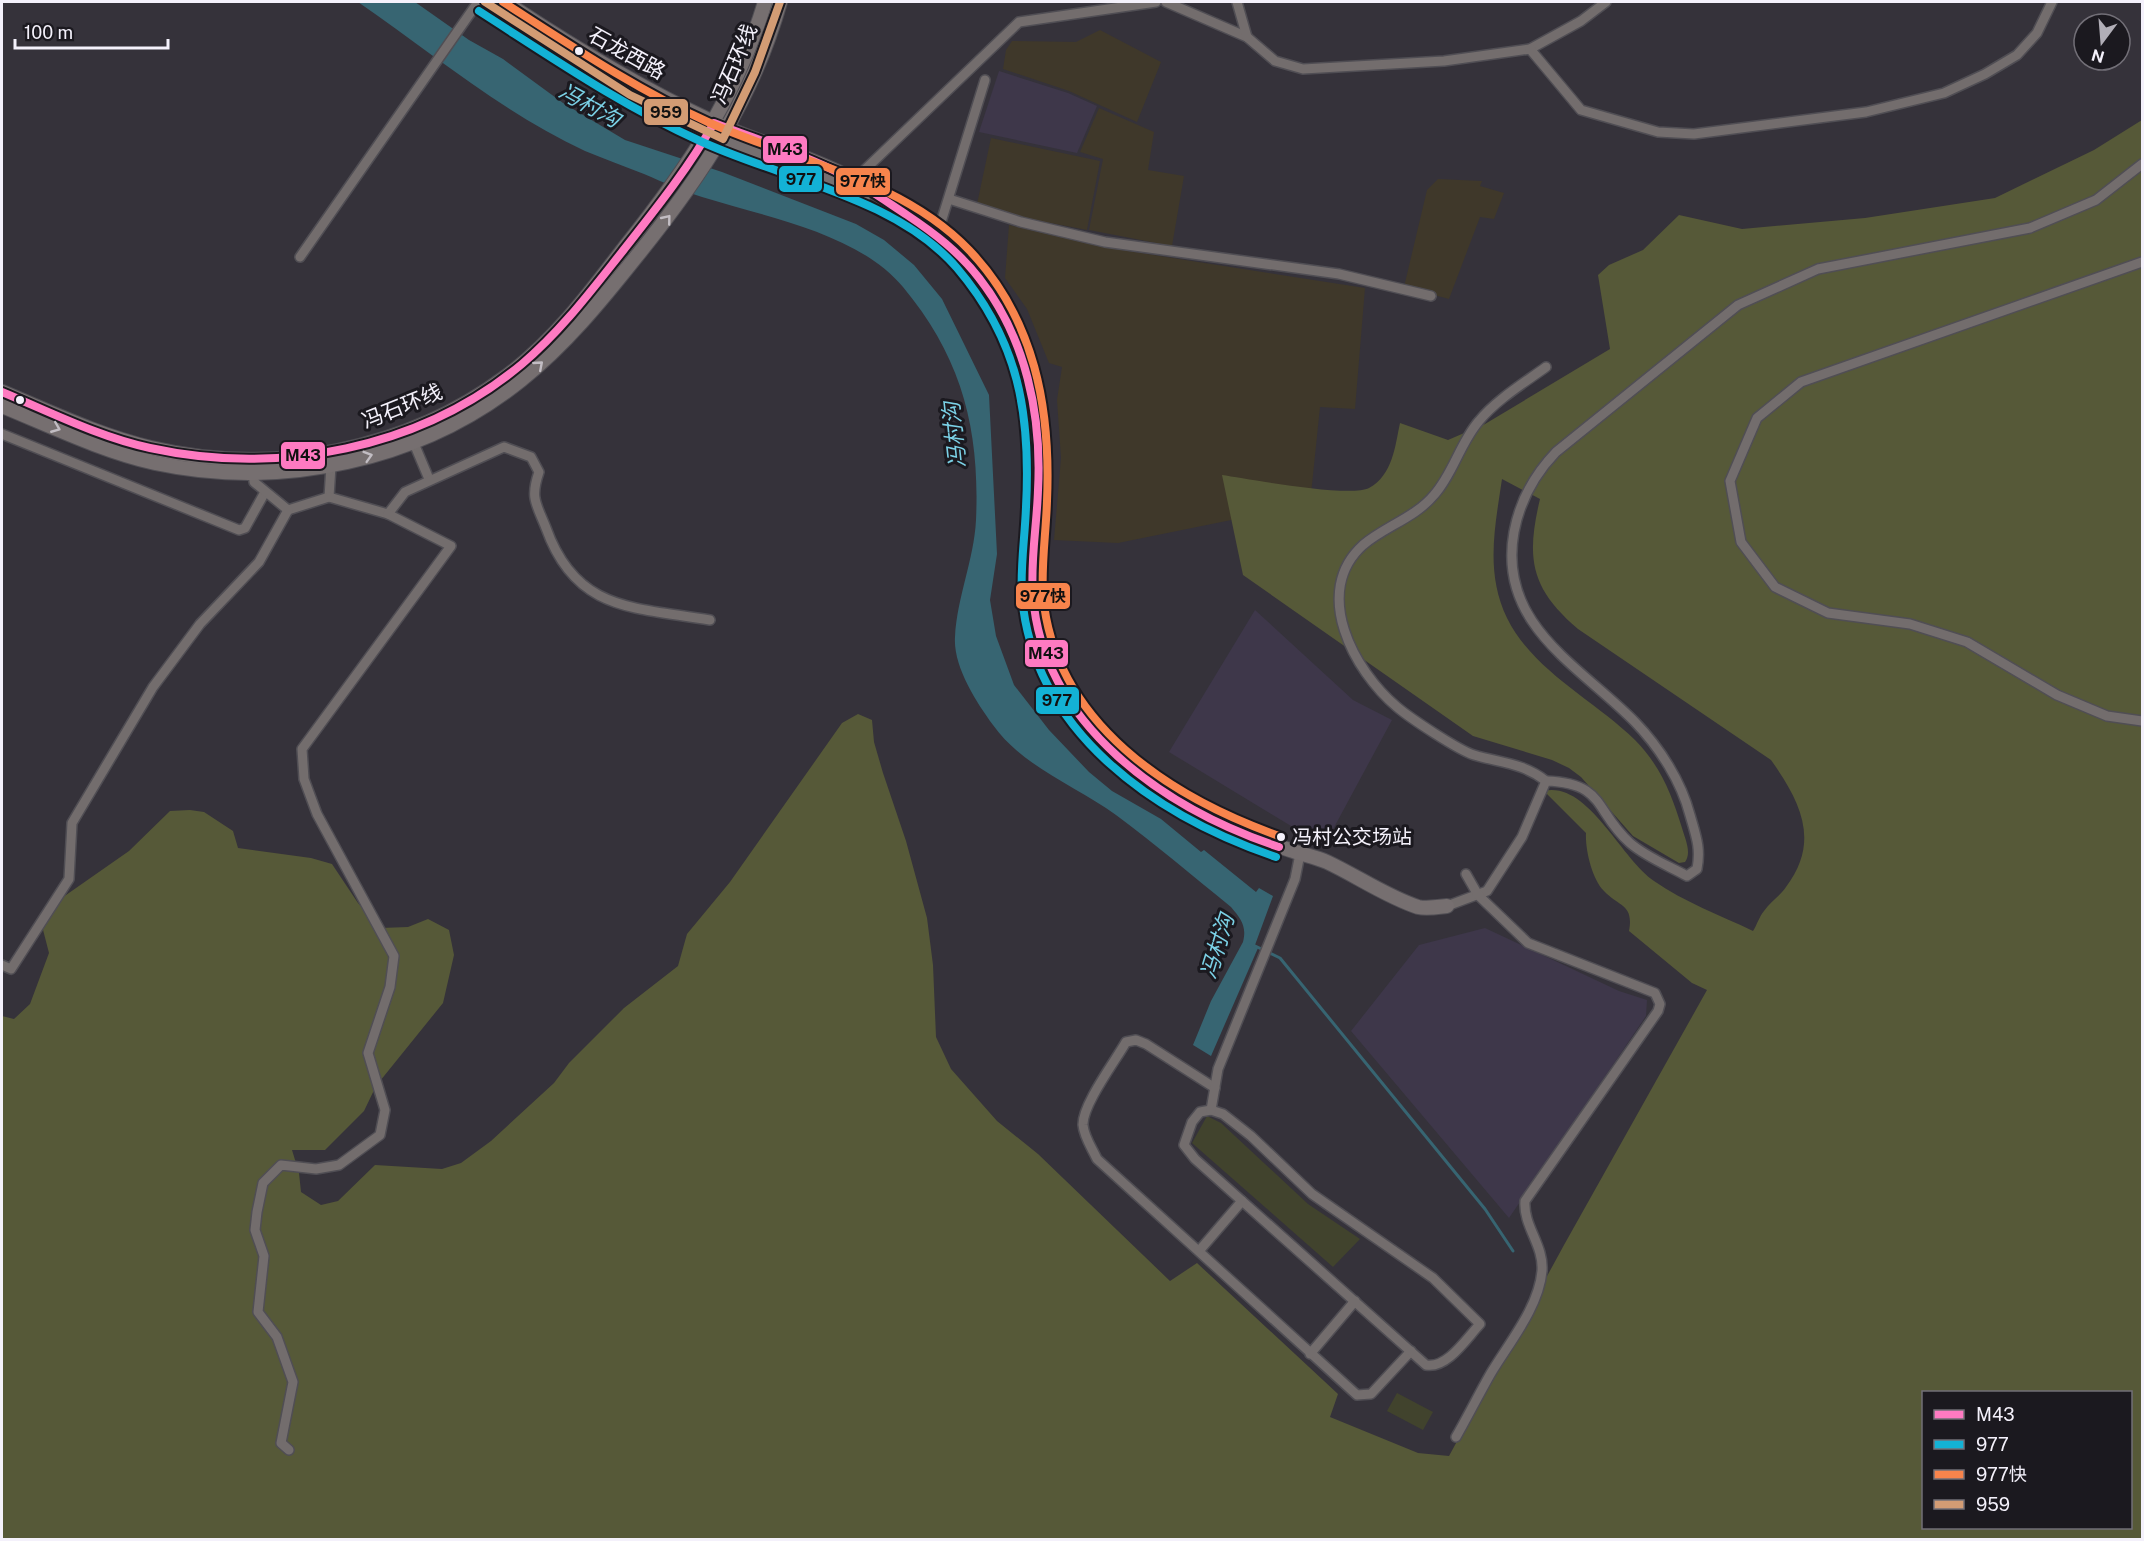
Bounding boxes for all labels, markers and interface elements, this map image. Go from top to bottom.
scale bar [15,12,168,50]
north arrow [2072,12,2132,72]
street label: 冯石环线 [706,20,762,108]
text: 100 m [24,22,73,43]
street label: 石龙西路 [584,22,670,84]
unlabelled marker [573,45,585,57]
text: N [2089,45,2107,67]
water label: 冯村沟 [555,78,627,133]
line badge: 959 [643,98,689,126]
text: 959 [650,103,682,122]
line badge: M43 [762,135,808,164]
text: M43 [767,140,803,159]
line badge: 977 [778,165,823,193]
line badge: 977快 [835,167,891,196]
text: 977 [786,170,816,189]
text: 977快 [840,172,886,191]
one-way arrow [660,215,671,226]
one-way arrow [532,361,542,372]
street label: 冯石环线 [358,379,446,433]
unlabelled marker [14,394,26,406]
water label: 冯村沟 [937,399,970,469]
one-way arrow [49,421,60,433]
line badge: M43 [280,441,326,470]
text: M43 [285,446,321,465]
one-way arrow [362,451,373,463]
line badge: 977快 [1015,582,1071,610]
text: 977快 [1020,587,1066,606]
line badge: M43 [1024,639,1069,668]
text: M43 [1028,644,1064,663]
line badge: 977 [1035,686,1080,715]
text: 977 [1042,691,1072,710]
place label: 冯村公交场站 [1292,825,1412,849]
marker: 冯村公交场站 [1275,831,1287,843]
water label: 冯村沟 [1195,909,1240,981]
legend [1922,1391,2132,1529]
text: M43 [1976,1404,2015,1425]
text: 977 [1976,1434,2009,1455]
text: 977快 [1976,1464,2027,1485]
text: 959 [1976,1494,2010,1515]

